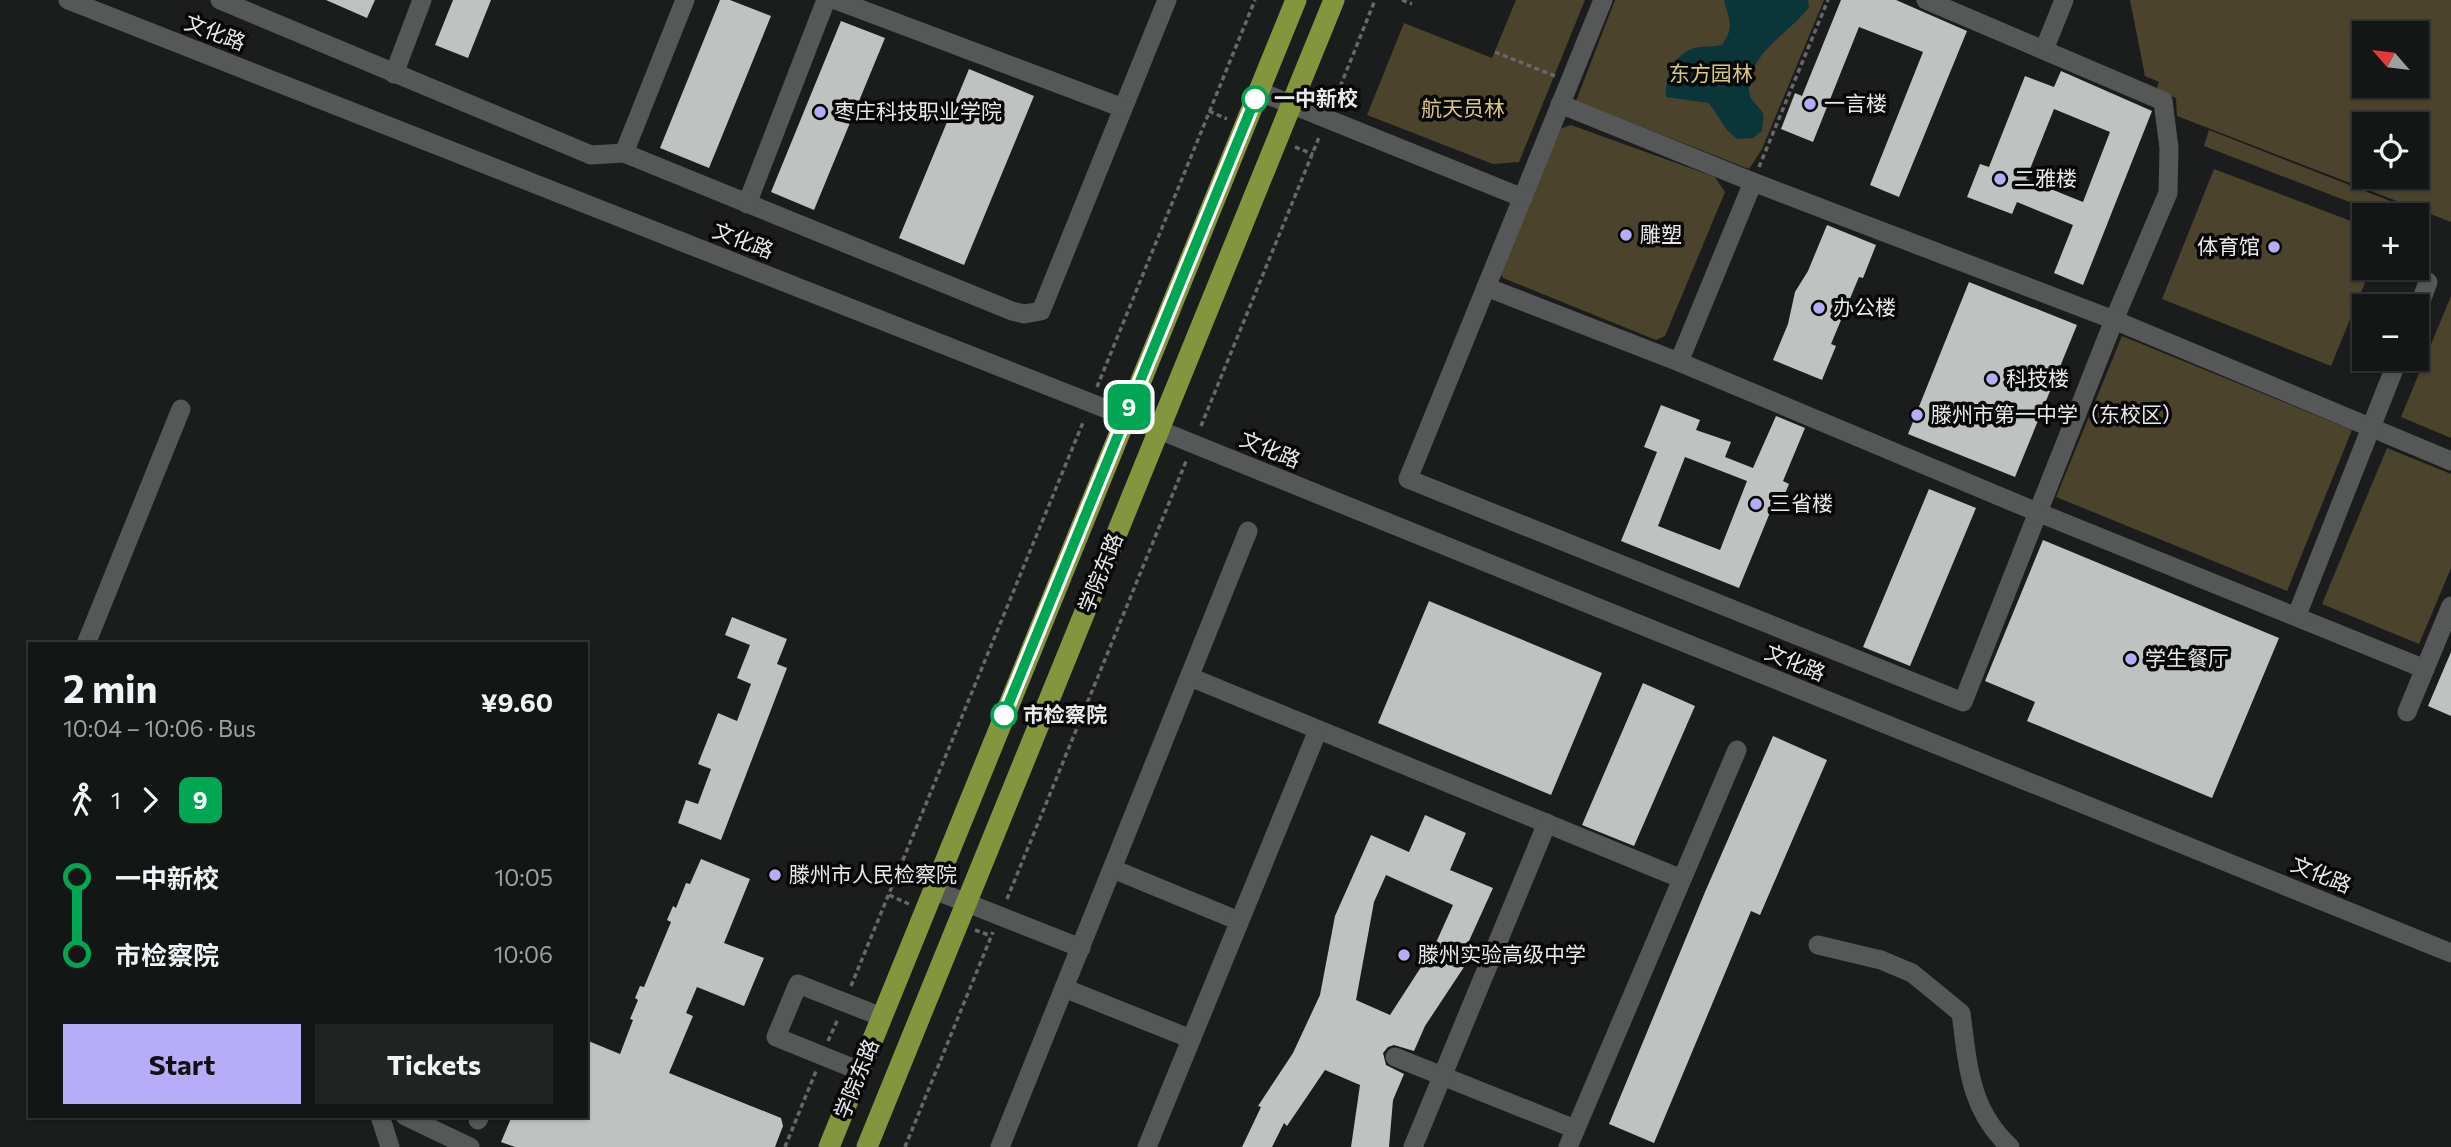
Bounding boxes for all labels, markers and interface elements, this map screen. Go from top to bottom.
street label: 文化路 [182,9,249,55]
north arrow [2352,21,2429,98]
map controls [2352,21,2429,371]
park label: 东方园林 [1669,60,1753,85]
place label: 一中新校 [1274,85,1358,110]
marker: 一中新校 [1242,86,1268,112]
place label: 一言楼 [1824,90,1887,115]
park label: 航天员林 [1421,95,1505,120]
marker: 一言楼 [1802,96,1818,112]
place label: 枣庄科技职业学院 [834,98,1002,123]
marker: 枣庄科技职业学院 [812,104,828,120]
button: locate [2352,112,2429,189]
place label: 二雅楼 [2014,165,2077,190]
marker: 二雅楼 [1992,171,2008,187]
button: + [2352,203,2429,280]
street label: 文化路 [710,217,777,263]
place label: 雕塑 [1640,221,1682,246]
marker: 雕塑 [1618,227,1634,243]
place label: 体育馆 [2197,233,2260,258]
marker: 体育馆 [2266,239,2282,255]
place label: 办公楼 [1833,294,1896,319]
button: − [2352,294,2429,371]
marker: 办公楼 [1811,300,1827,316]
place label: 科技楼 [2006,365,2069,390]
marker: 科技楼 [1984,371,2000,387]
line badge: 9 [1106,384,1152,430]
text: 9 [1122,392,1136,421]
place label: 滕州市第一中学（东校区） [1931,401,2183,426]
marker: 滕州市第一中学（东校区） [1909,407,1925,423]
street label: 文化路 [1237,425,1304,472]
place label: 三省楼 [1770,490,1833,515]
marker: 三省楼 [1748,496,1764,512]
street label: 学院东路 [1072,529,1127,616]
street label: 文化路 [1762,638,1829,685]
place label: 学生餐厅 [2145,645,2229,670]
marker: 学生餐厅 [2123,651,2139,667]
text: 2 min [63,664,158,711]
text: ¥9.60 [481,686,553,717]
place label: 市检察院 [1023,701,1107,726]
marker: 市检察院 [991,702,1017,728]
text: 10:04 – 10:06 · Bus [63,714,256,742]
icon: walk [63,781,101,819]
icon: forward [131,781,169,819]
text: 9 [193,785,208,814]
text: 1 [111,786,121,814]
street label: 文化路 [2288,850,2355,897]
place label: 滕州市人民检察院 [789,861,957,886]
text: 一中新校 [115,862,219,893]
text: 10:05 [495,863,553,891]
marker: 滕州市人民检察院 [767,867,783,883]
text: 市检察院 [115,939,219,970]
text: 10:06 [494,940,553,968]
place label: 滕州实验高级中学 [1418,941,1586,966]
marker: 滕州实验高级中学 [1396,947,1412,963]
button: Start [63,1024,301,1104]
button: Tickets [315,1024,553,1104]
street label: 学院东路 [828,1035,883,1122]

